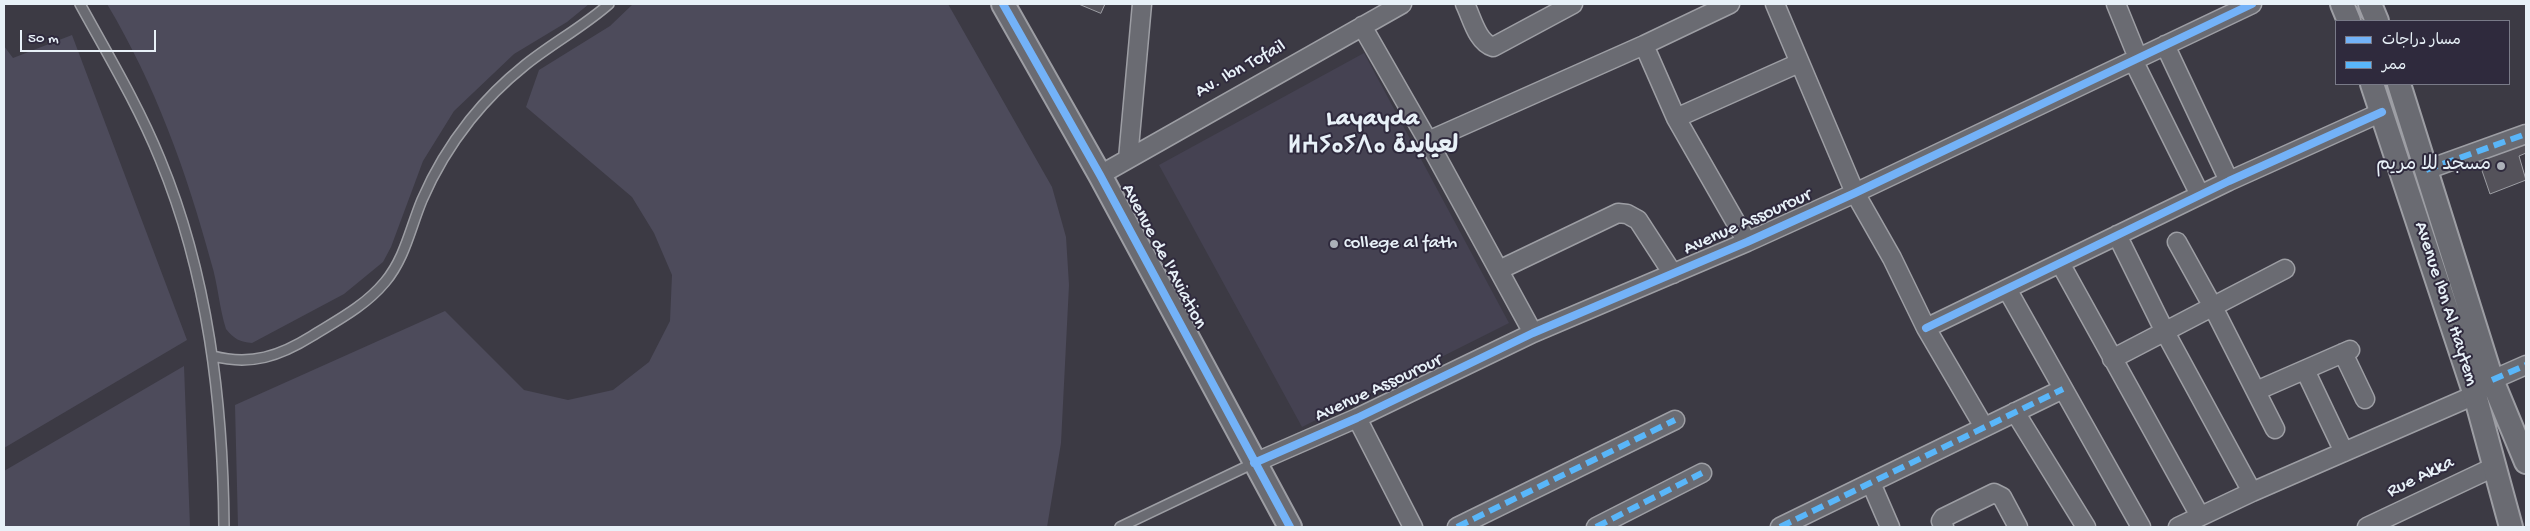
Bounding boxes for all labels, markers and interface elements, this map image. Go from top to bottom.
scale bar [22,20,159,52]
legend [2335,20,2510,85]
text: 50 m [28,30,59,48]
text: مسار دراجات [2382,32,2461,50]
street label: Av. Ibn Tofail [1192,36,1290,104]
text: ممر [2382,57,2406,75]
district label: Layayda ⵍⵄⵢⴰⵢⴷⴰ لعيايدة [1292,106,1454,162]
place label: مسجد للا مريم [2376,155,2491,177]
marker: مسجد للا مريم [2495,160,2507,172]
street label: Avenue de l'Aviation [1115,181,1211,333]
street label: Avenue Assourour [1680,185,1816,261]
street label: Avenue Ibn Al Haytem [2408,219,2482,389]
place label: college al fath [1344,233,1457,255]
marker: college al fath [1328,238,1340,250]
street label: Avenue Assourour [1312,350,1446,428]
street label: Rue Akka [2384,452,2458,504]

